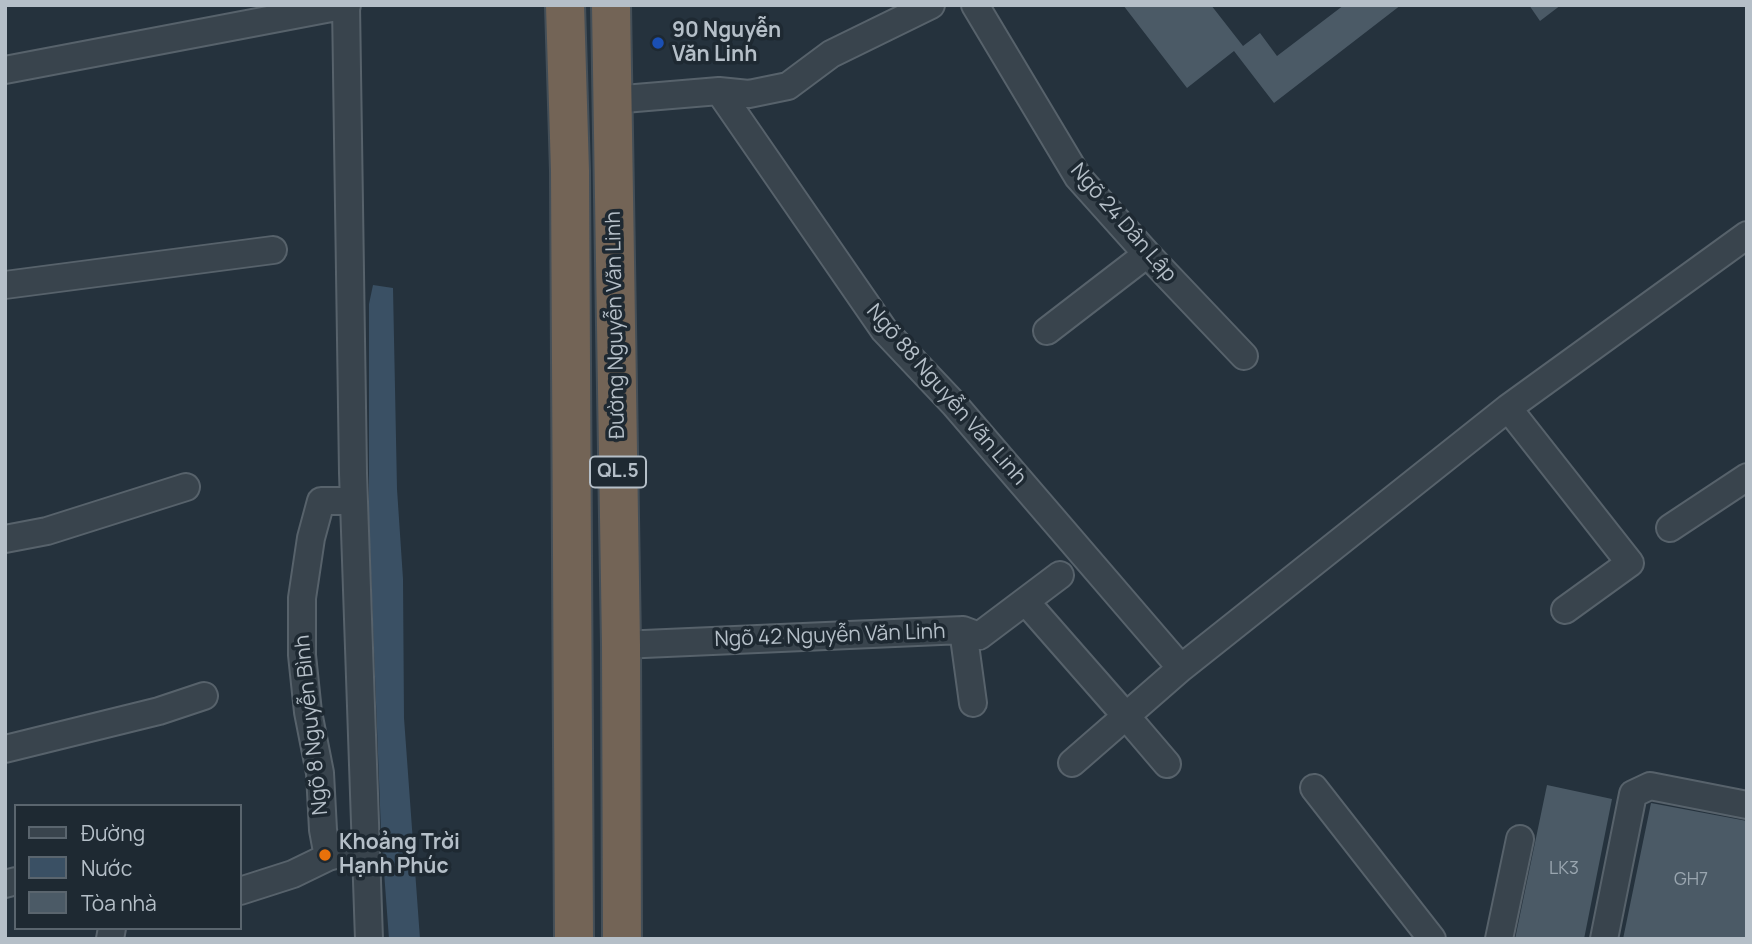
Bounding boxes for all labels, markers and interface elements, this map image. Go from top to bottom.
place label: 90 Nguyễn Văn Linh [672,18,781,68]
marker: 90 Nguyễn Văn Linh [650,35,666,51]
street label: Ngõ 24 Dân Lập [1065,159,1181,287]
street label: Đường Nguyễn Văn Linh [601,211,631,439]
street label: Ngõ 88 Nguyễn Văn Linh [861,299,1031,491]
road number: QL.5 [590,457,646,488]
street label: Ngõ 42 Nguyễn Văn Linh [714,619,946,653]
street label: Ngõ 8 Nguyễn Bình [290,634,334,816]
legend [14,804,242,930]
text: Đường [81,819,145,847]
place label: Khoảng Trời Hạnh Phúc [339,830,460,880]
marker: Khoảng Trời Hạnh Phúc [317,847,333,863]
text: Nước [81,854,132,882]
house number: LK3 [1549,858,1579,880]
house number: GH7 [1674,869,1708,891]
text: Tòa nhà [81,889,157,917]

